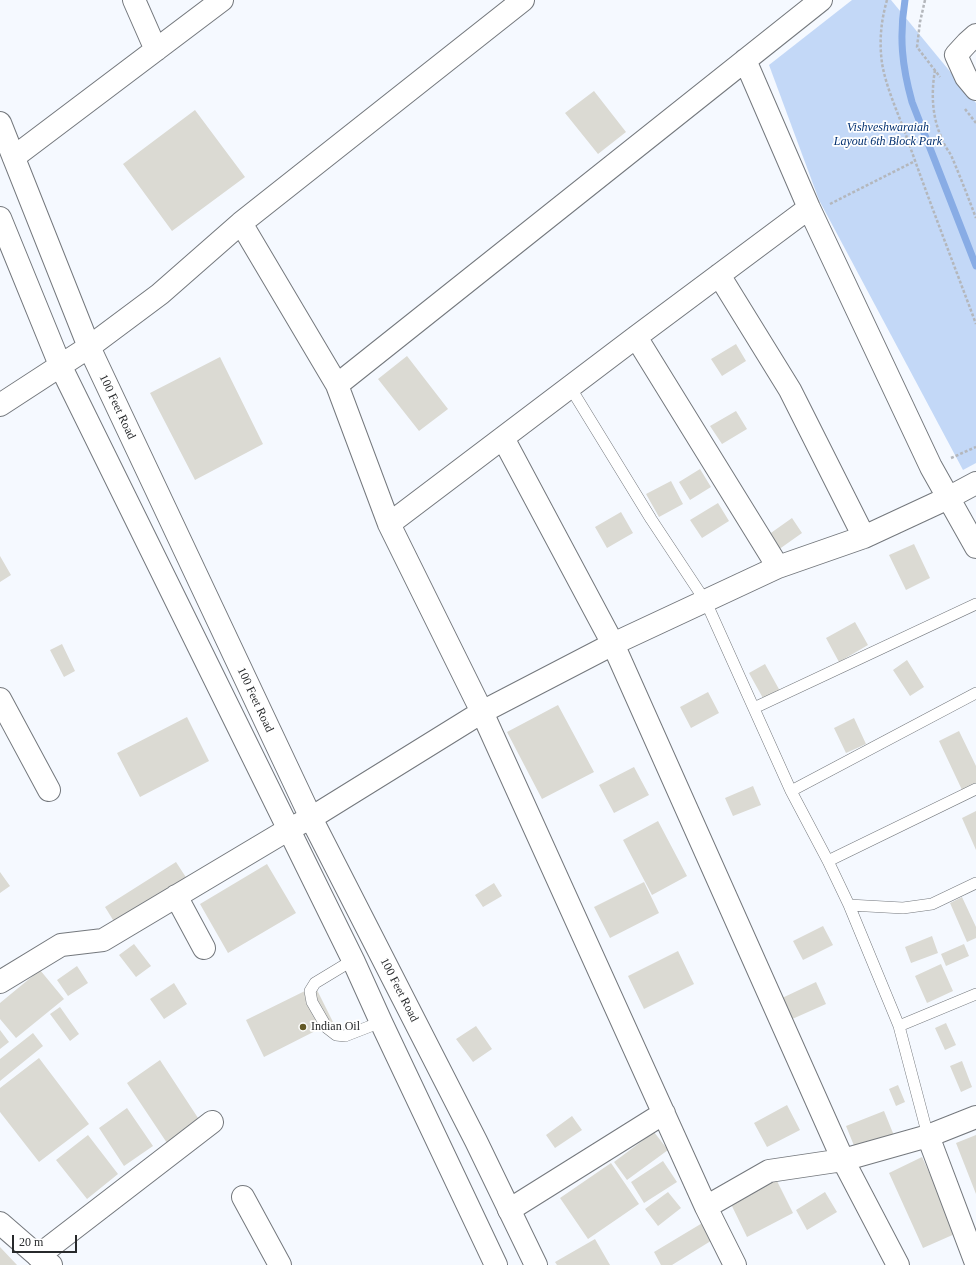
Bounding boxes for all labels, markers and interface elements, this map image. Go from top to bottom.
park label: Vishveshwaraiah Layout 6th Block Park [834,121,942,149]
street label: 100 Feet Road [96,372,138,442]
street label: 100 Feet Road [234,665,276,735]
street label: 100 Feet Road [377,956,421,1024]
place label: Indian Oil [311,1020,360,1034]
marker: Indian Oil [298,1022,308,1032]
scale bar [14,1227,79,1253]
text: 20 m [19,1235,43,1249]

